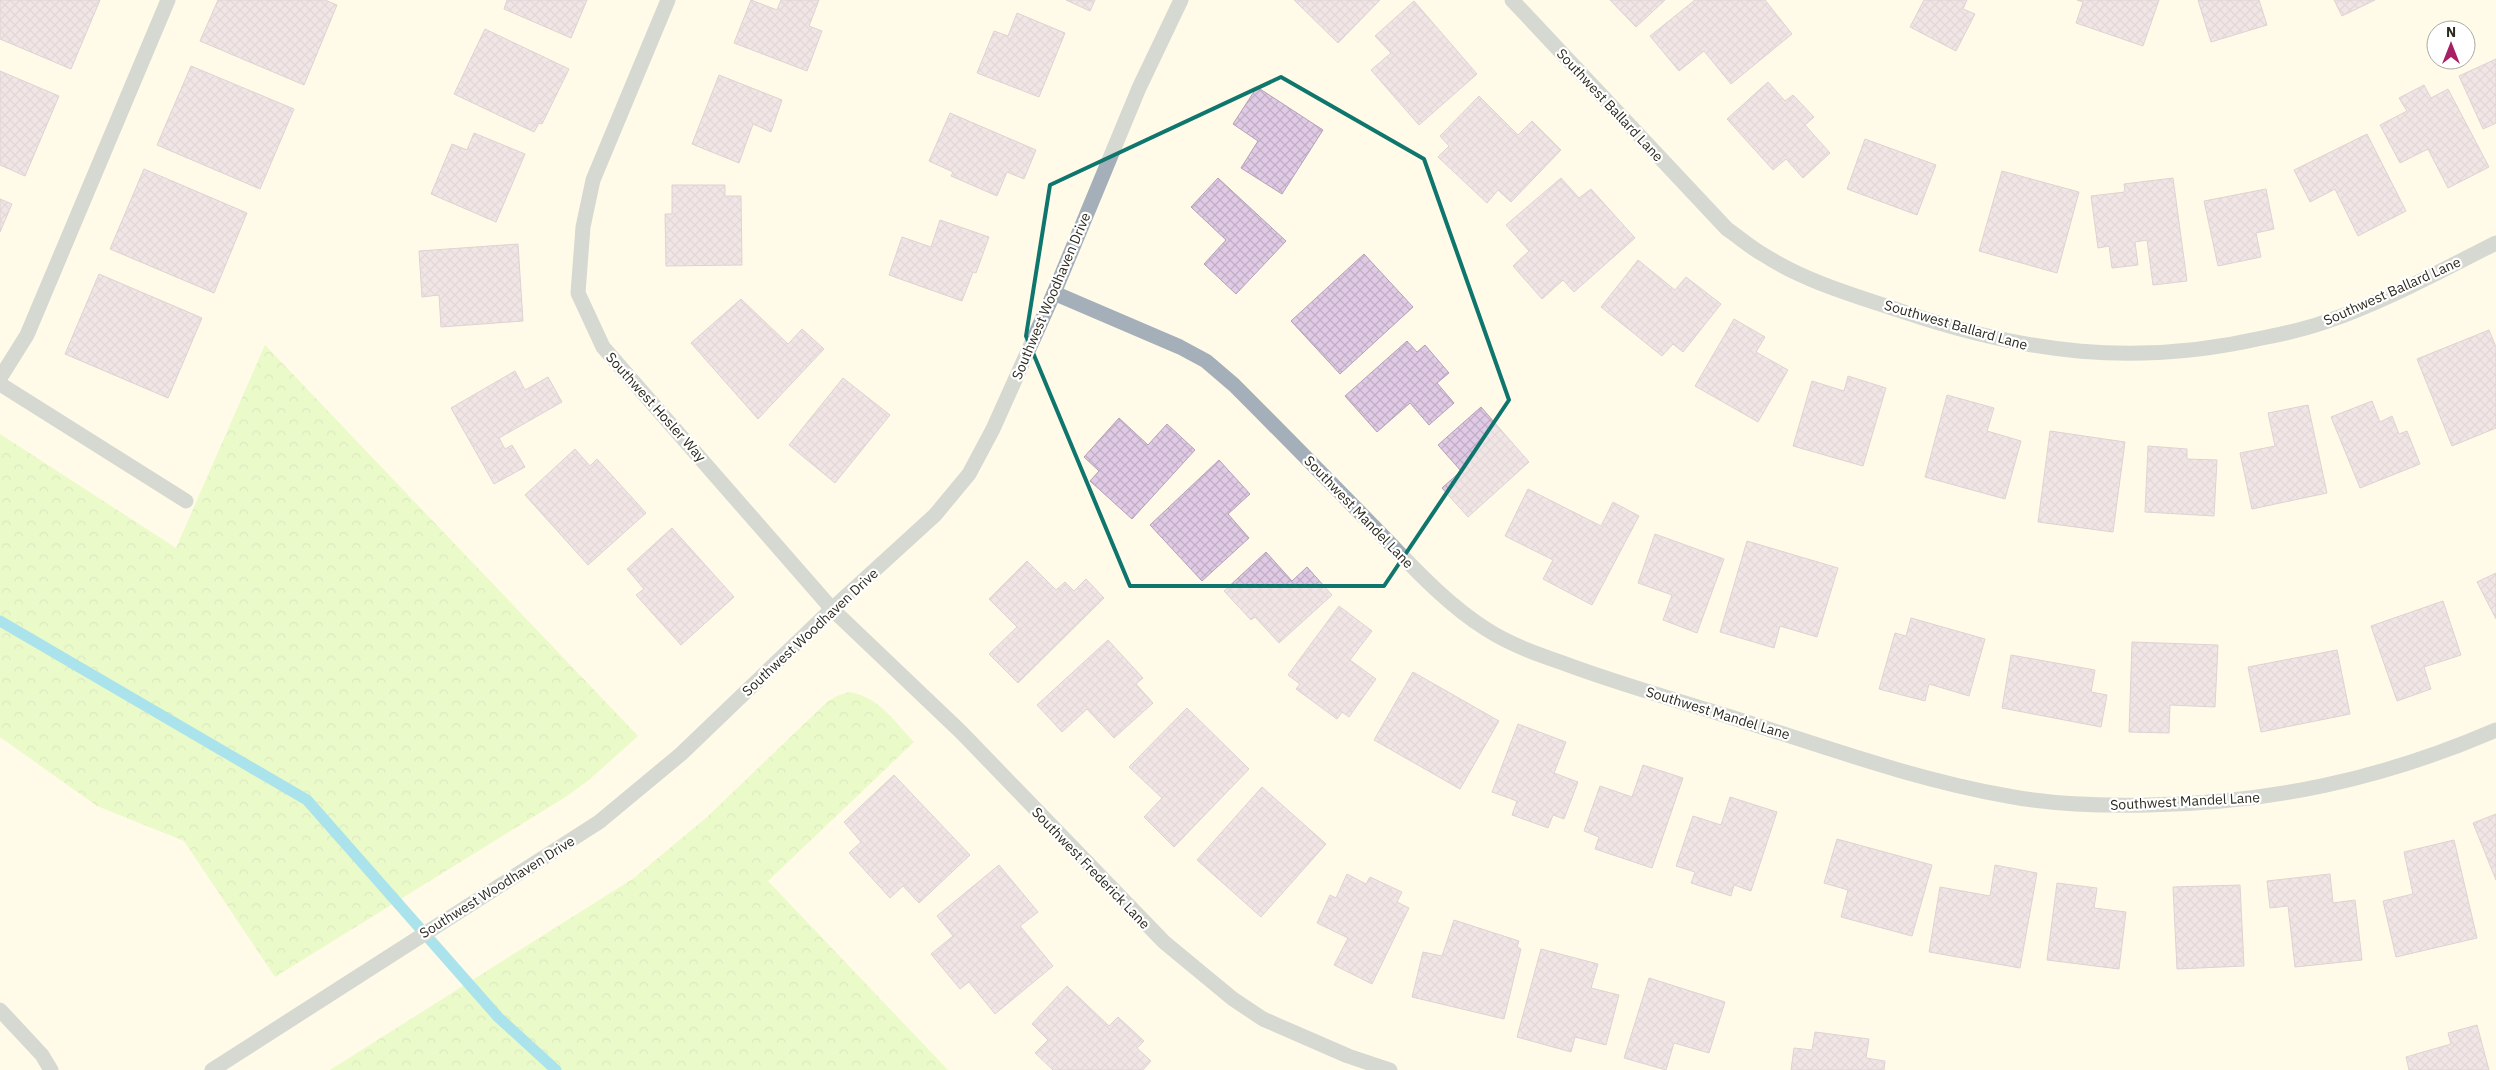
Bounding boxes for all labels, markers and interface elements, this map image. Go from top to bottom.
north arrow [2426,20,2476,70]
text: N [2446,23,2456,41]
street label: Southwest Ballard Lane [1553,45,1667,166]
street label: Southwest Woodhaven Drive [1008,210,1094,382]
street label: Southwest Ballard Lane [2321,253,2464,329]
street label: Southwest Ballard Lane [1882,296,2030,354]
street label: Southwest Hosler Way [602,348,710,466]
street label: Southwest Mandel Lane [1300,452,1418,572]
street label: Southwest Woodhaven Drive [738,564,882,700]
street label: Southwest Mandel Lane [1644,682,1793,744]
street label: Southwest Mandel Lane [2110,788,2261,814]
street label: Southwest Frederick Lane [1028,803,1154,933]
street label: Southwest Woodhaven Drive [416,832,578,942]

